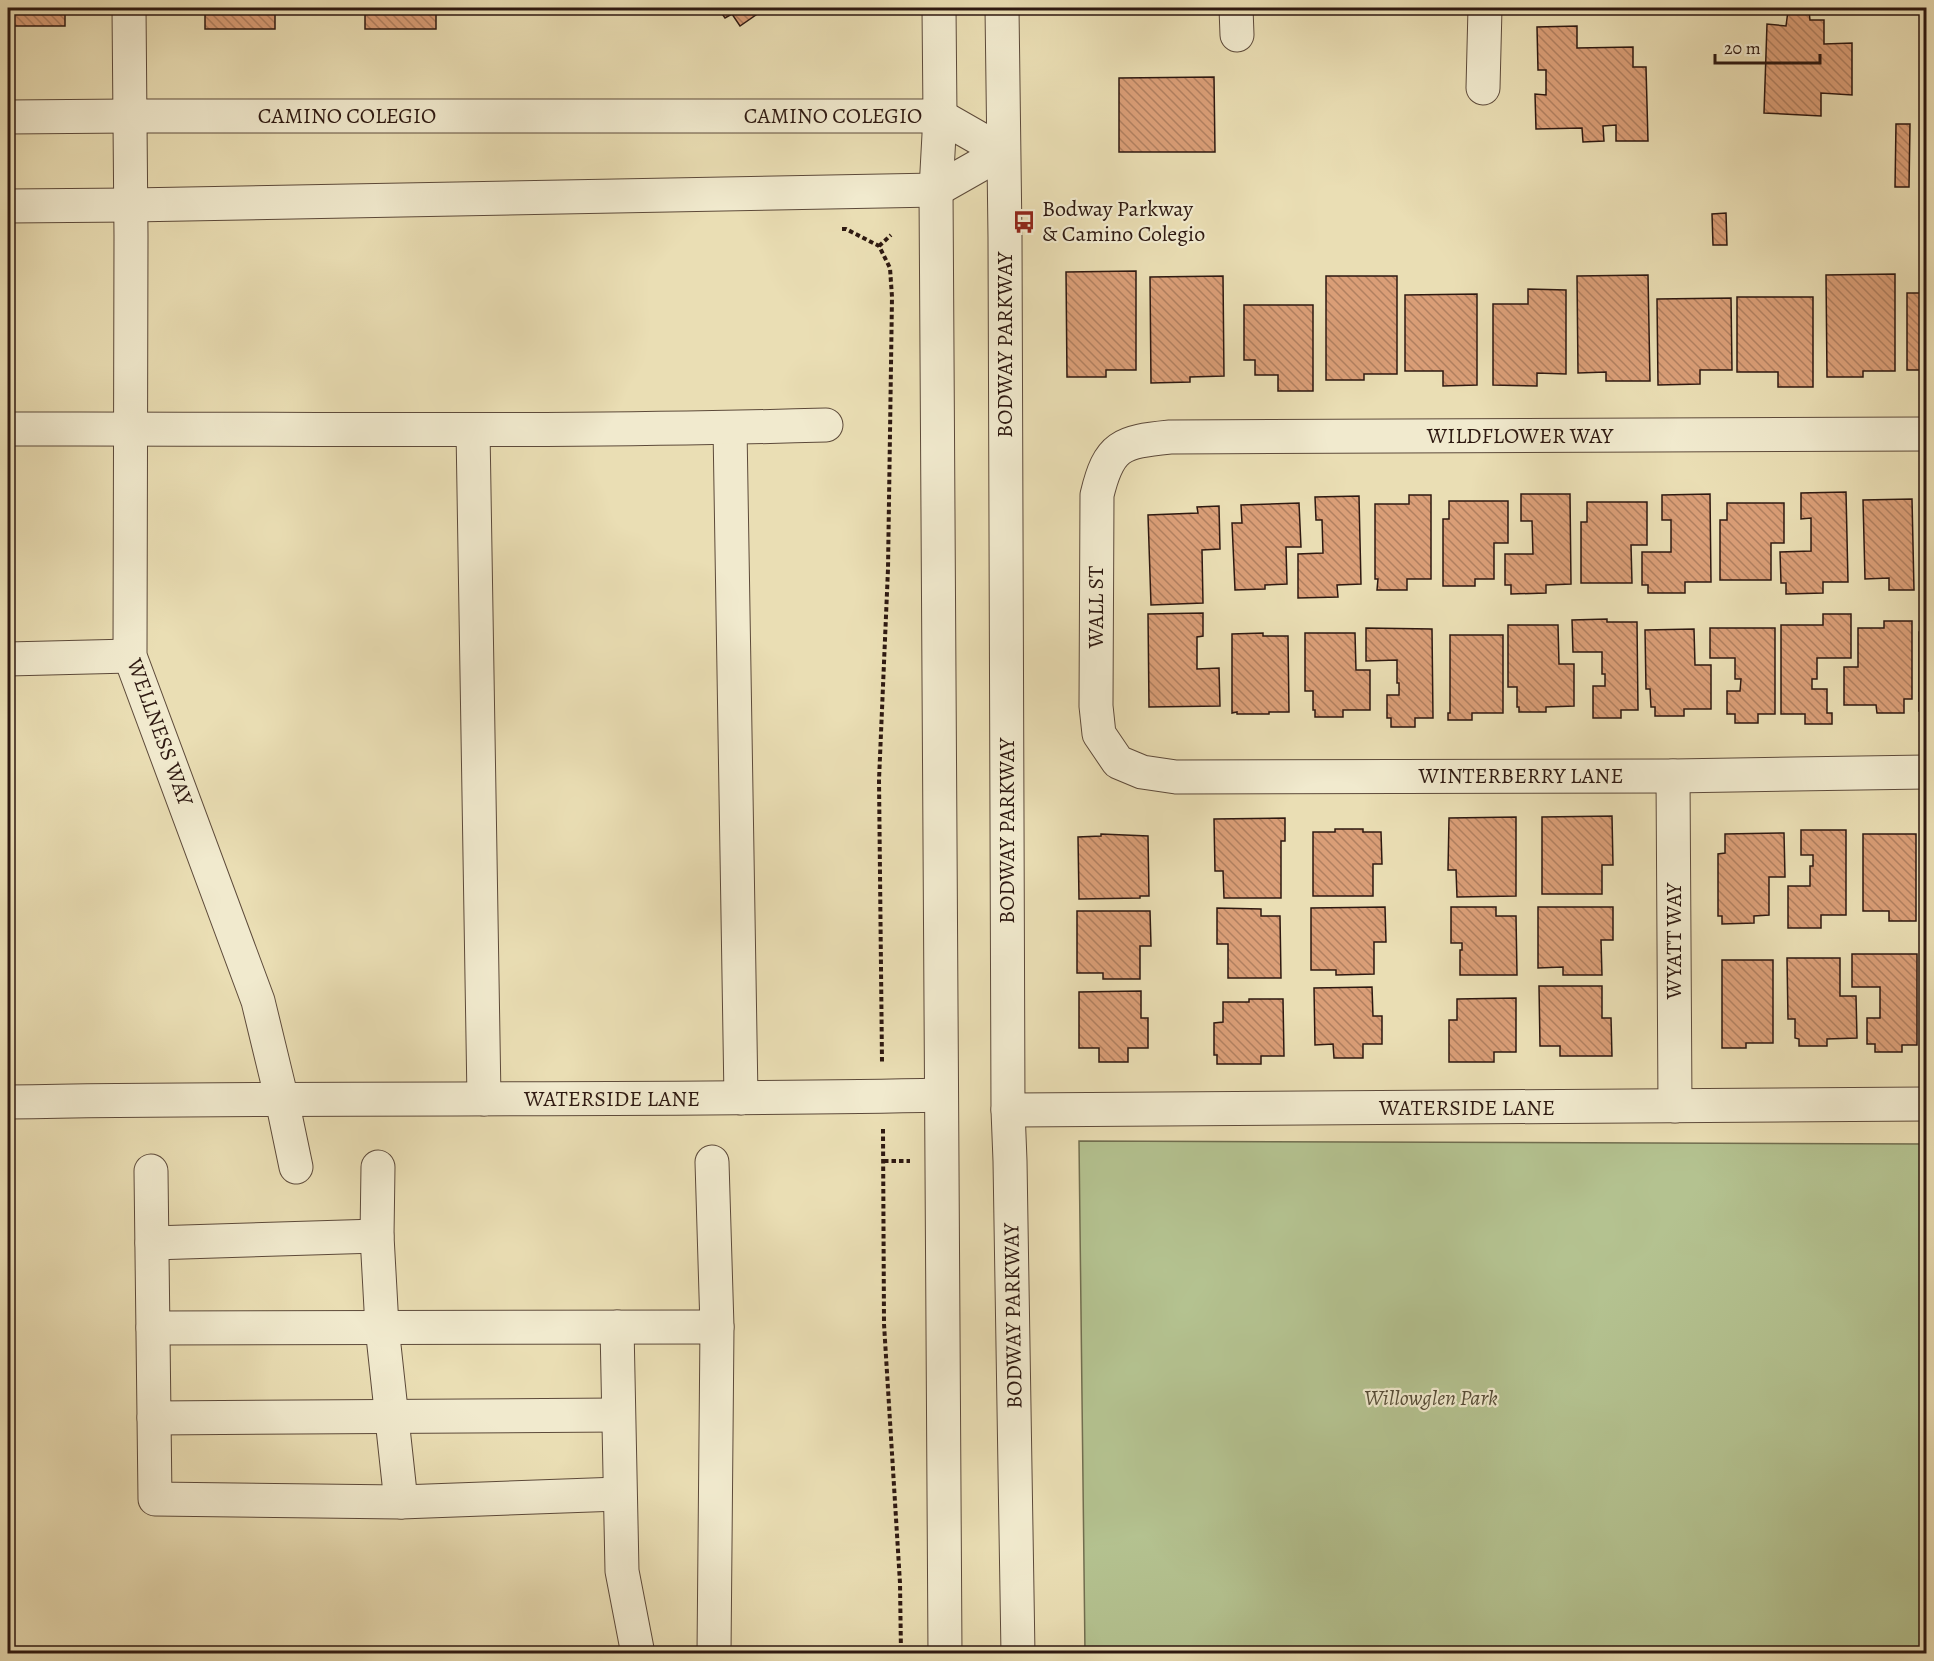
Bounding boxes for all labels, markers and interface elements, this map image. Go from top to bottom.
scale bar [1715,27,1820,65]
text: 20 m [1724,36,1761,60]
street label: CAMINO COLEGIO [258,101,436,131]
street label: CAMINO COLEGIO [744,101,922,131]
place label: Bodway Parkway & Camino Colegio [1042,194,1205,249]
bus stop icon: Bodway Parkway & Camino Colegio [1011,209,1037,235]
street label: BODWAY PARKWAY [990,251,1020,438]
street label: WILDFLOWER WAY [1426,421,1614,451]
street label: WALL ST [1081,566,1111,649]
street label: WELLNESS WAY [119,653,201,811]
street label: BODWAY PARKWAY [992,737,1022,924]
street label: WINTERBERRY LANE [1418,761,1623,791]
street label: WYATT WAY [1659,882,1689,1000]
street label: WATERSIDE LANE [523,1084,700,1114]
street label: WATERSIDE LANE [1378,1093,1555,1123]
street label: BODWAY PARKWAY [996,1222,1030,1409]
park label: Willowglen Park [1364,1383,1498,1413]

